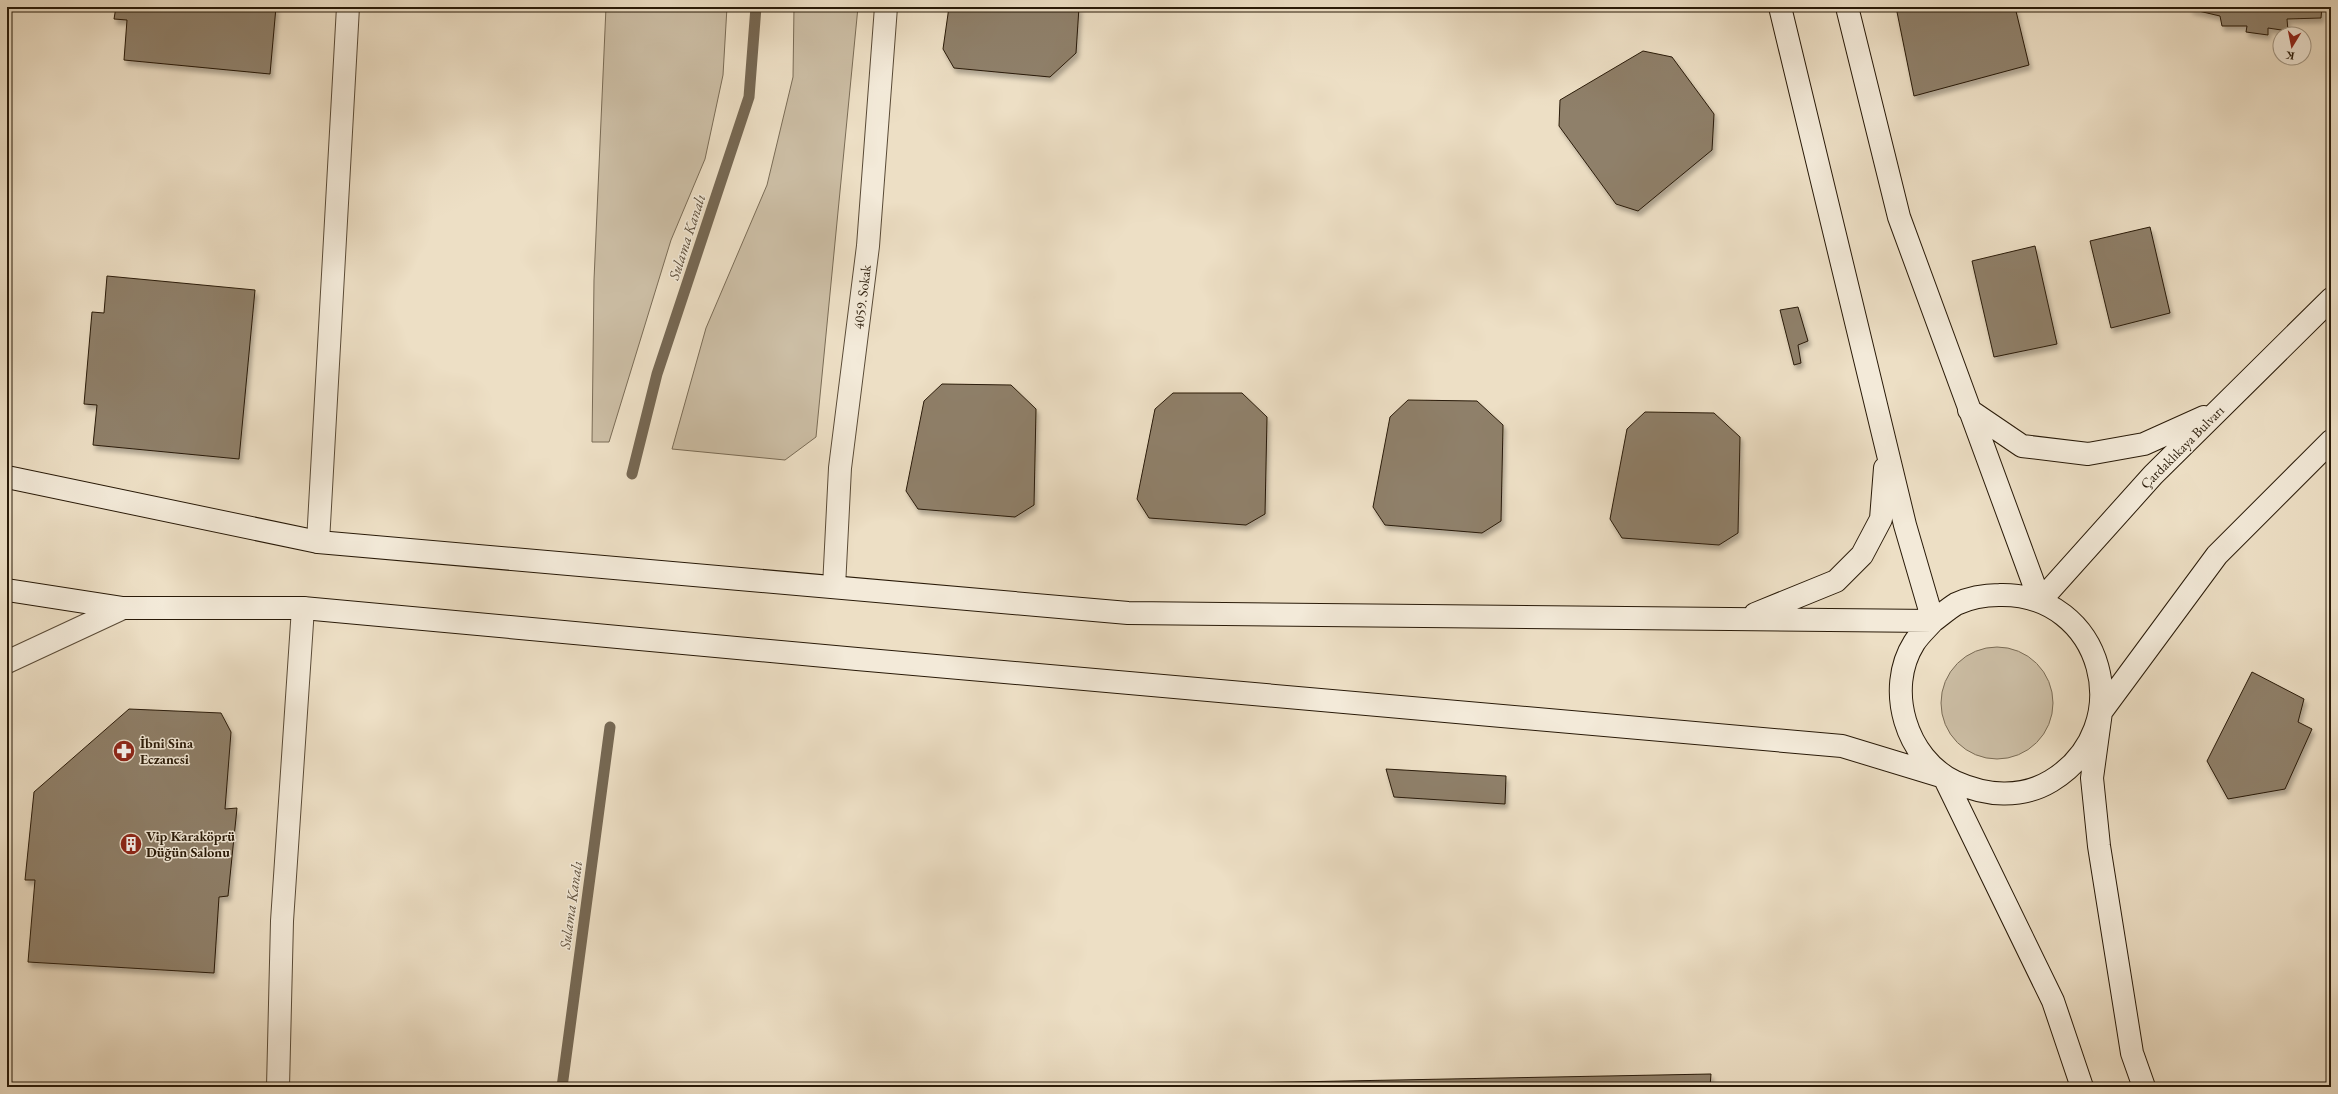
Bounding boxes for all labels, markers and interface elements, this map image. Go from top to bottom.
north arrow [2272,26,2312,66]
text: K [2284,48,2296,63]
water label: Sulama Kanalı [663,192,709,283]
street label: 4059. Sokak [849,263,875,330]
street label: Çardaklıkaya Bulvarı [2136,401,2228,493]
place label: İbni Sina Eczanesi [140,734,194,768]
pharmacy icon: İbni Sina Eczanesi [111,738,137,764]
place label: Vip Karaköprü Düğün Salonu [146,827,235,861]
building icon: Vip Karaköprü Düğün Salonu [118,831,144,857]
water label: Sulama Kanalı [555,860,586,951]

